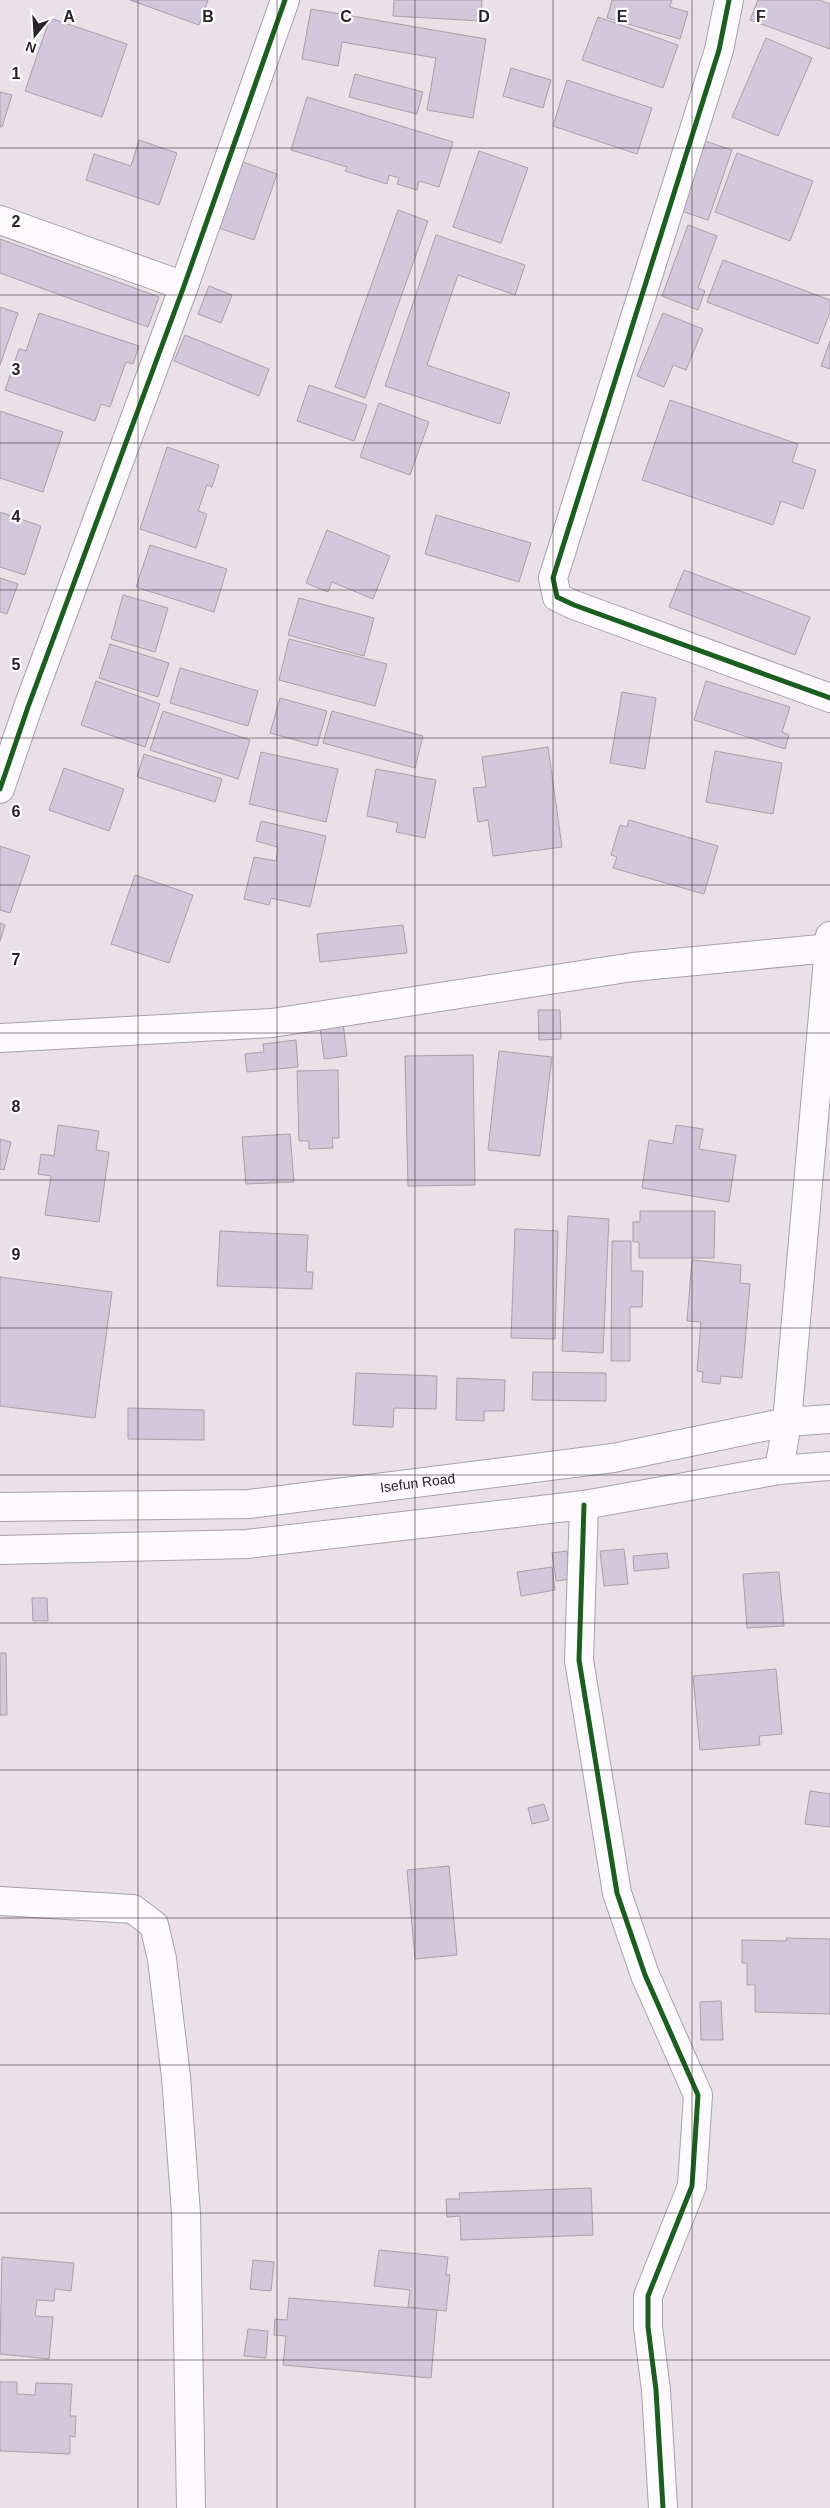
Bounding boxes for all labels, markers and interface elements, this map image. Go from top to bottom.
text: A [63,8,75,25]
text: B [202,8,214,25]
text: C [340,8,352,25]
text: D [478,8,490,25]
text: E [617,8,628,25]
text: F [756,8,766,25]
north arrow [10,10,60,60]
text: N [24,38,38,57]
text: 1 [12,65,21,82]
text: 2 [12,213,21,230]
text: 3 [12,361,21,378]
text: 4 [12,508,21,525]
text: 5 [12,656,21,673]
text: 6 [12,803,21,820]
text: 7 [12,951,21,968]
text: 8 [12,1098,21,1115]
text: 9 [12,1246,21,1263]
street label: Isefun Road [379,1470,456,1495]

